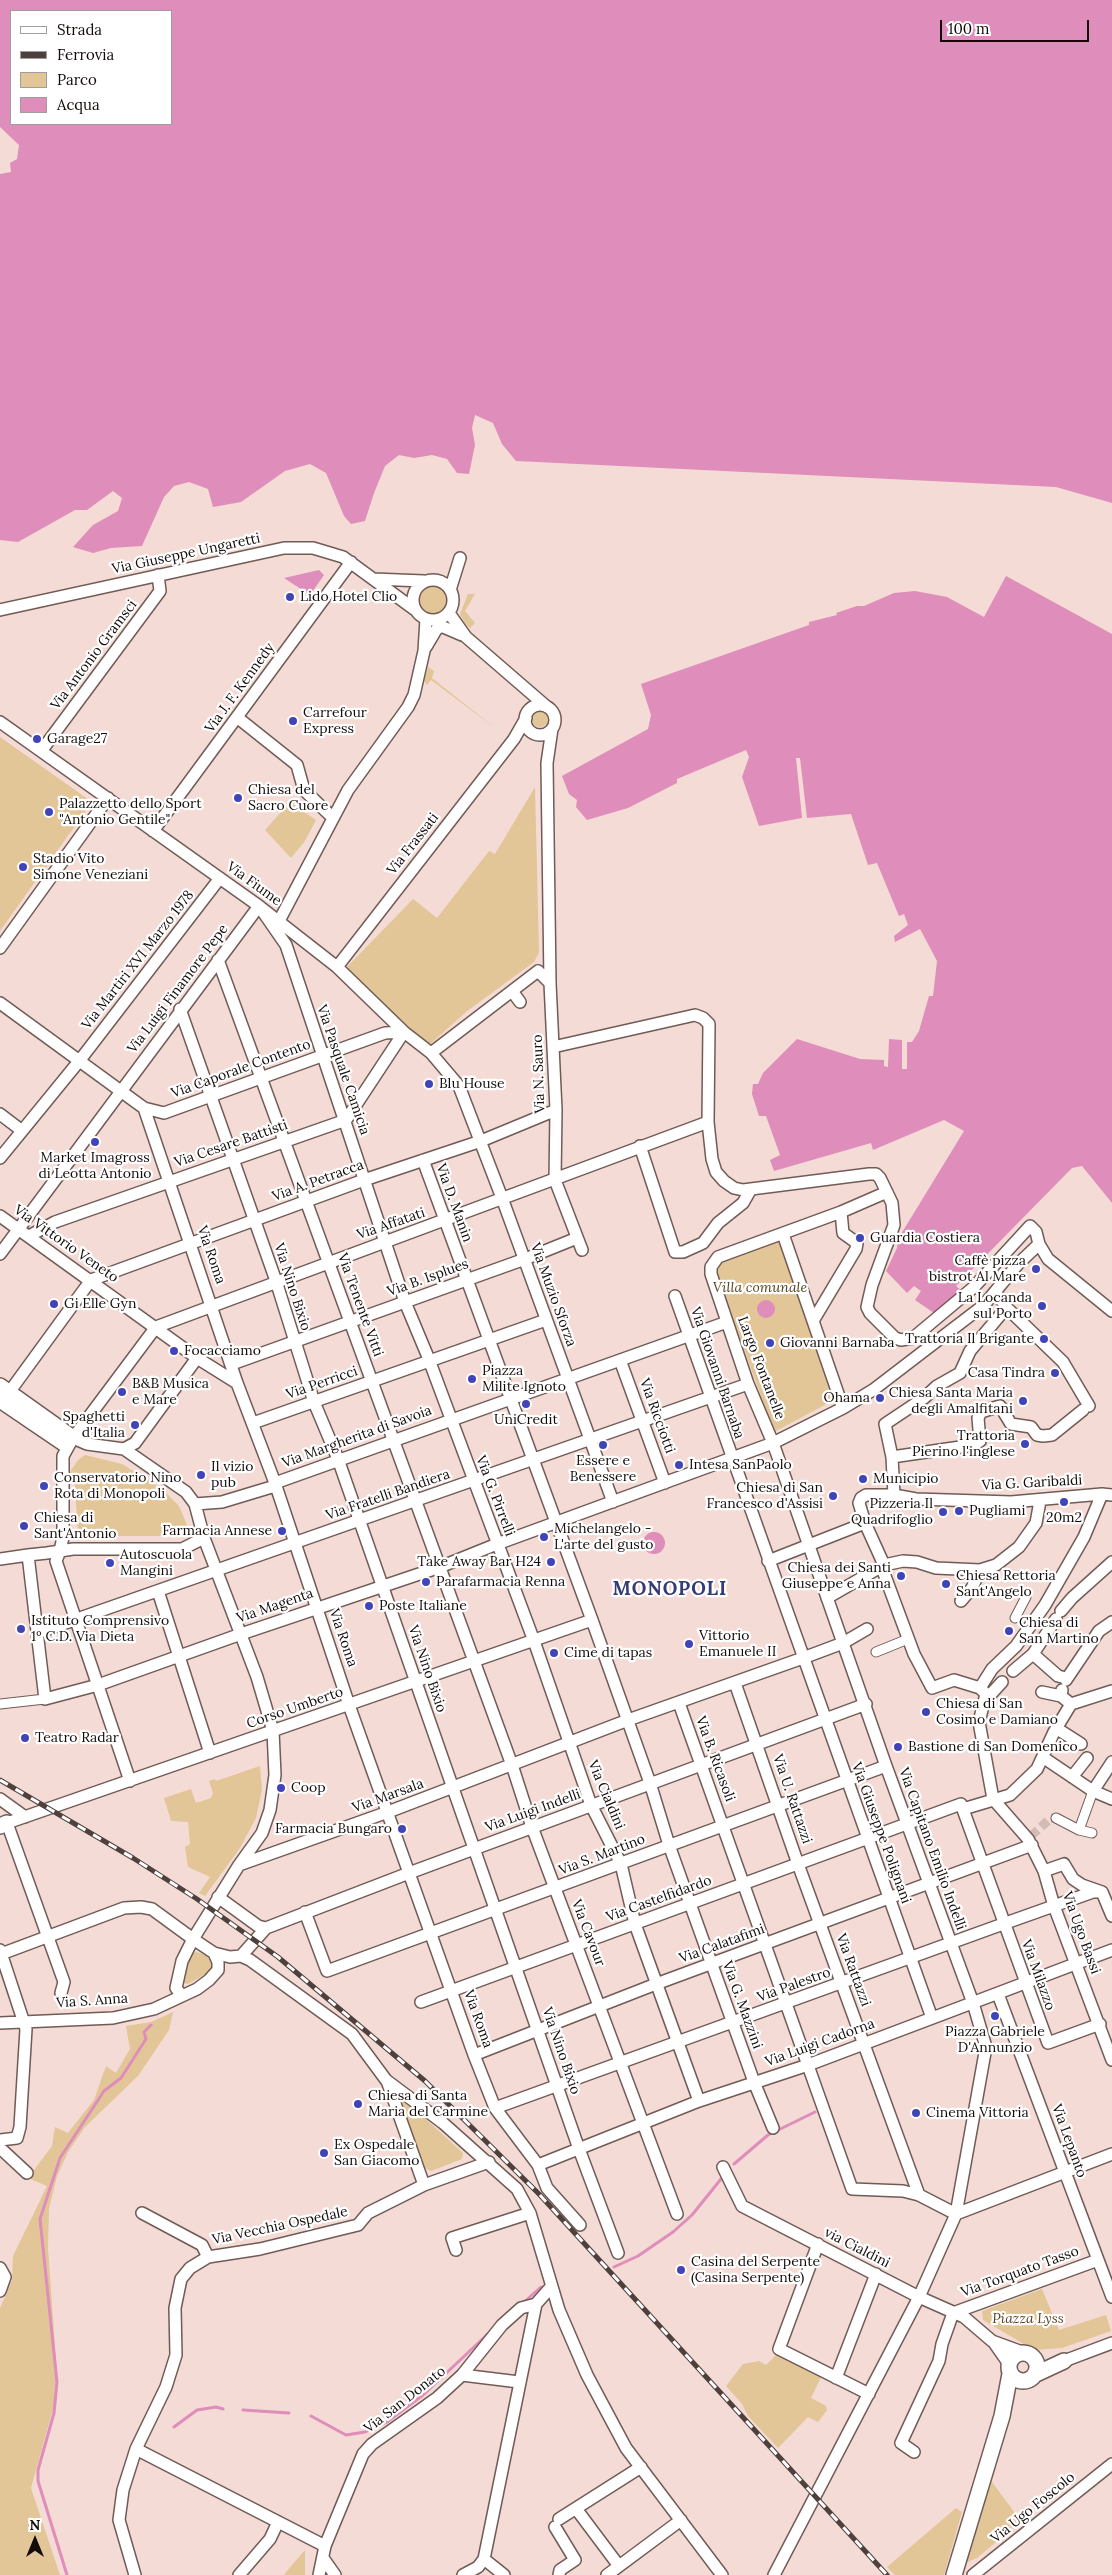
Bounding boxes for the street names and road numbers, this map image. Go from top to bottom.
street label: Via Giuseppe Ungaretti [110,530,262,578]
street label: Via Antonio Gramsci [47,597,141,713]
street label: Via J. F. Kennedy [202,640,278,736]
street label: Via Frassati [384,810,442,878]
street label: Via Fiume [223,858,285,910]
street label: Via Martiri XVI Marzo 1978 [78,887,198,1033]
street label: Via Luigi Finamore Pepe [124,921,232,1057]
street label: Via Pasquale Camicia [313,1003,373,1137]
street label: Via N. Sauro [529,1034,549,1114]
street label: Via Caporale Contento [169,1036,313,1102]
street label: Via Cesare Battisti [172,1117,290,1171]
street label: Via A. Petracca [270,1157,366,1205]
street label: Via D. Manin [432,1162,476,1244]
street label: Via Vittorio Veneto [11,1202,121,1286]
street label: Via Affatati [355,1204,427,1244]
street label: Via Roma [193,1224,229,1286]
street label: Via Nino Bixio [270,1241,314,1333]
street label: Via Muzio Sforza [526,1241,580,1349]
street label: Via Tenente Vitti [334,1251,386,1359]
street label: Via B. Isplues [385,1256,471,1300]
street label: Via Giovanni Barnaba [687,1305,747,1441]
street label: Largo Fontanelle [734,1314,788,1422]
street label: Via Perricci [284,1363,360,1403]
street label: Via Ricciotti [636,1376,678,1456]
street label: Via Margherita di Savoia [280,1402,434,1472]
street label: Via G. Pirrelli [472,1453,518,1539]
street label: Via Fratelli Bandiera [324,1466,452,1524]
street label: Via G. Garibaldi [981,1472,1083,1494]
street label: Via Magenta [234,1585,316,1627]
street label: Via Roma [325,1607,361,1669]
street label: Via Nino Bixio [404,1623,450,1715]
street label: Corso Umberto [245,1684,345,1732]
street label: Via B. Ricasoli [692,1714,738,1804]
street label: Via U. Rattazzi [769,1752,815,1846]
street label: Via Cialdini [584,1758,628,1832]
street label: Via Giuseppe Polignani [848,1760,914,1906]
street label: Via Capitano Emilio Indelli [895,1765,969,1933]
street label: Via Marsala [350,1775,426,1817]
street label: Via Luigi Indelli [483,1786,583,1836]
street label: Via S. Martino [556,1831,648,1879]
street label: Via Castelfidardo [604,1872,714,1926]
street label: Via Ugo Bassi [1058,1890,1104,1976]
street label: Via Cavour [568,1897,608,1969]
street label: Via Calatafimi [677,1921,767,1967]
street label: Via Rattazzi [832,1931,874,2009]
street label: Via Milazzo [1017,1937,1059,2013]
street label: Via G. Mazzini [718,1959,766,2051]
street label: Via Palestro [755,1964,833,2006]
street label: Via Roma [460,1988,496,2050]
street label: Via S. Anna [56,1990,128,2012]
street label: Via Nino Bixio [538,2005,584,2097]
street label: Via Luigi Cadorna [763,2015,877,2071]
street label: Via Lepanto [1048,2102,1090,2180]
street label: Via Vecchia Ospedale [211,2203,349,2249]
street label: via Cialdini [821,2224,893,2272]
street label: Via Torquato Tasso [959,2243,1081,2301]
street label: Via San Donato [361,2363,449,2437]
street label: Via Ugo Foscolo [988,2469,1078,2547]

